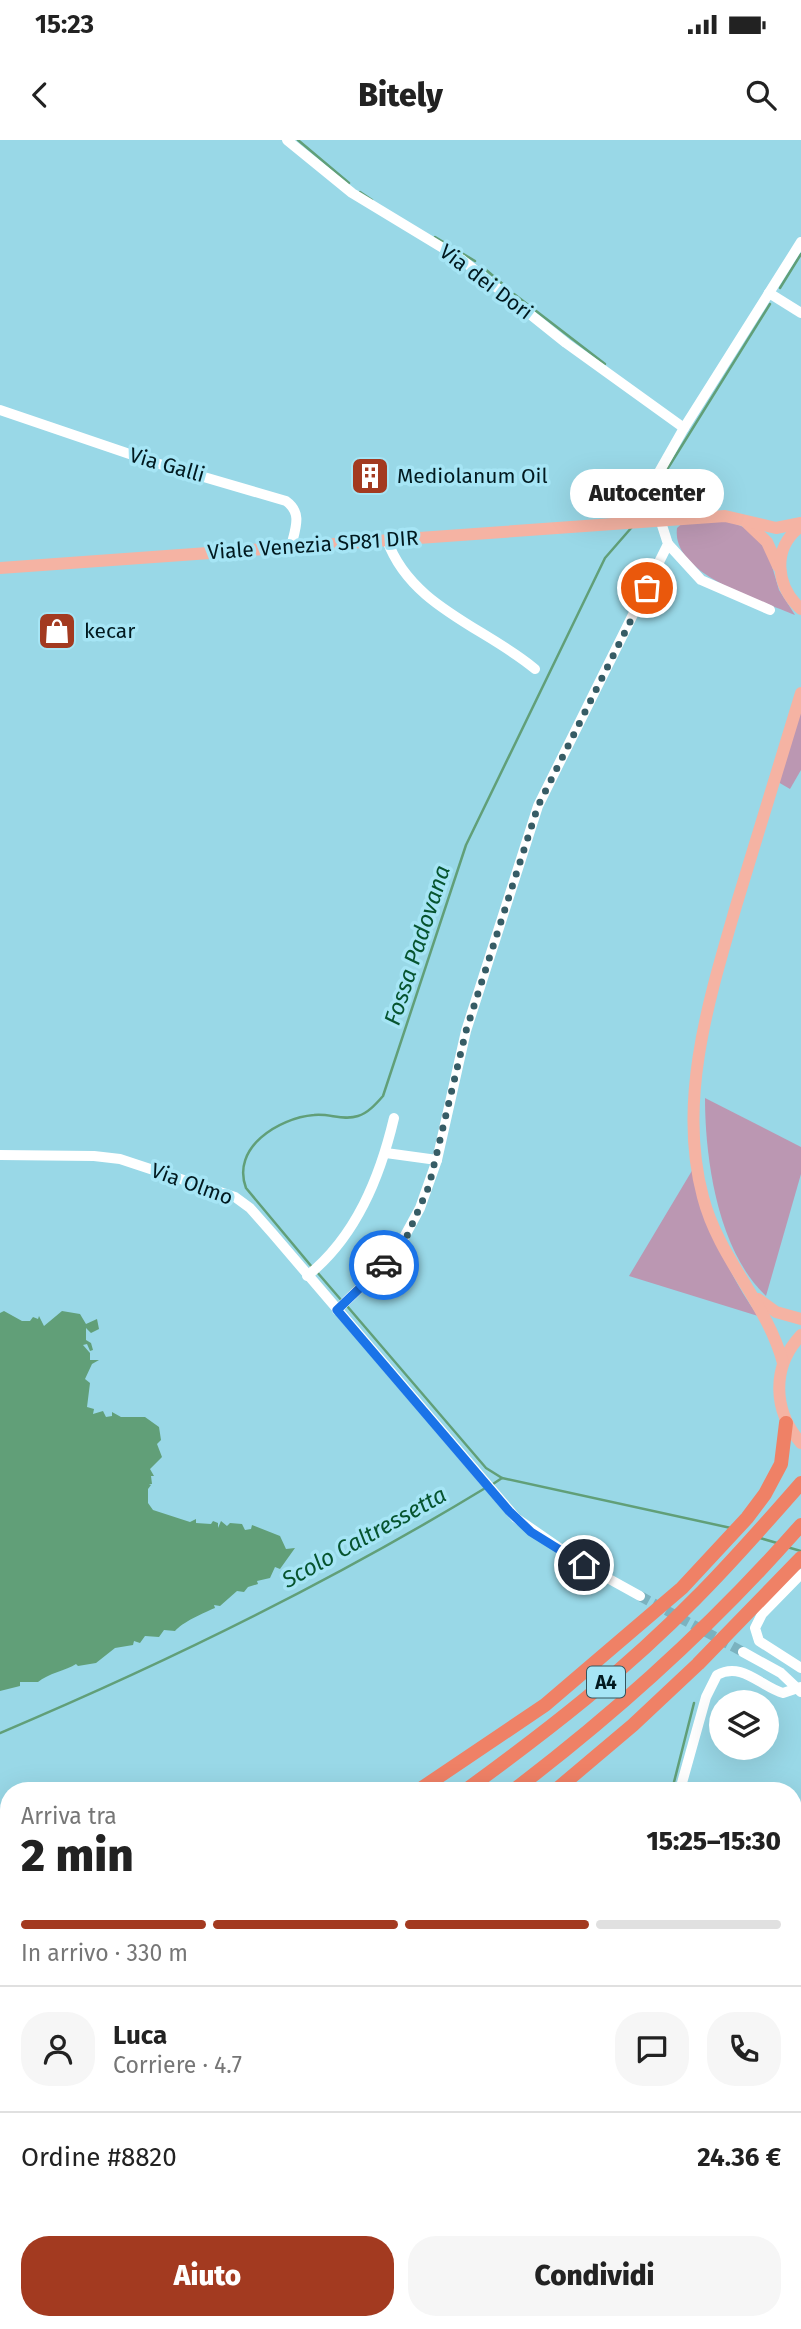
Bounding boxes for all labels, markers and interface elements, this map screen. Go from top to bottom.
text: 15:23 [35,9,94,40]
icon: back [21,76,59,114]
text: Bitely [358,76,443,114]
icon: search [742,76,780,114]
street label: Via dei Dori [434,239,538,325]
street label: Via Galli [126,442,208,488]
building icon: Mediolanum Oil [349,455,391,497]
place label: Mediolanum Oil [397,463,548,489]
callout: Autocenter [570,469,724,518]
text: Autocenter [589,479,705,507]
street label: Viale Venezia SP81 DIR [207,525,420,565]
pin [617,558,677,618]
icon: bag [628,569,666,607]
shop icon: kecar [36,610,78,652]
place label: kecar [84,618,135,644]
water label: Fossa Padovana [378,861,456,1029]
street label: Via Olmo [147,1157,237,1211]
courier [349,1230,419,1300]
icon: car [365,1246,403,1284]
water label: Scolo Caltressetta [276,1480,451,1594]
pin [554,1535,614,1595]
icon: home [565,1546,603,1584]
road number: A4 [587,1666,625,1698]
map controls [709,1690,779,1760]
button: layers [709,1690,779,1760]
text: Arriva tra [21,1802,117,1830]
text: 15:25–15:30 [646,1826,781,1857]
text: 2 min [21,1828,134,1883]
text: In arrivo · 330 m [21,1939,188,1967]
button: person [21,2012,95,2086]
button: chat [615,2012,689,2086]
button: phone [707,2012,781,2086]
text: Luca [113,2020,167,2051]
text: Corriere · 4.7 [113,2051,242,2079]
text: Ordine #8820 [21,2142,177,2173]
text: 24.36 € [697,2142,781,2173]
button: Aiuto [21,2236,394,2316]
button: Condividi [408,2236,781,2316]

